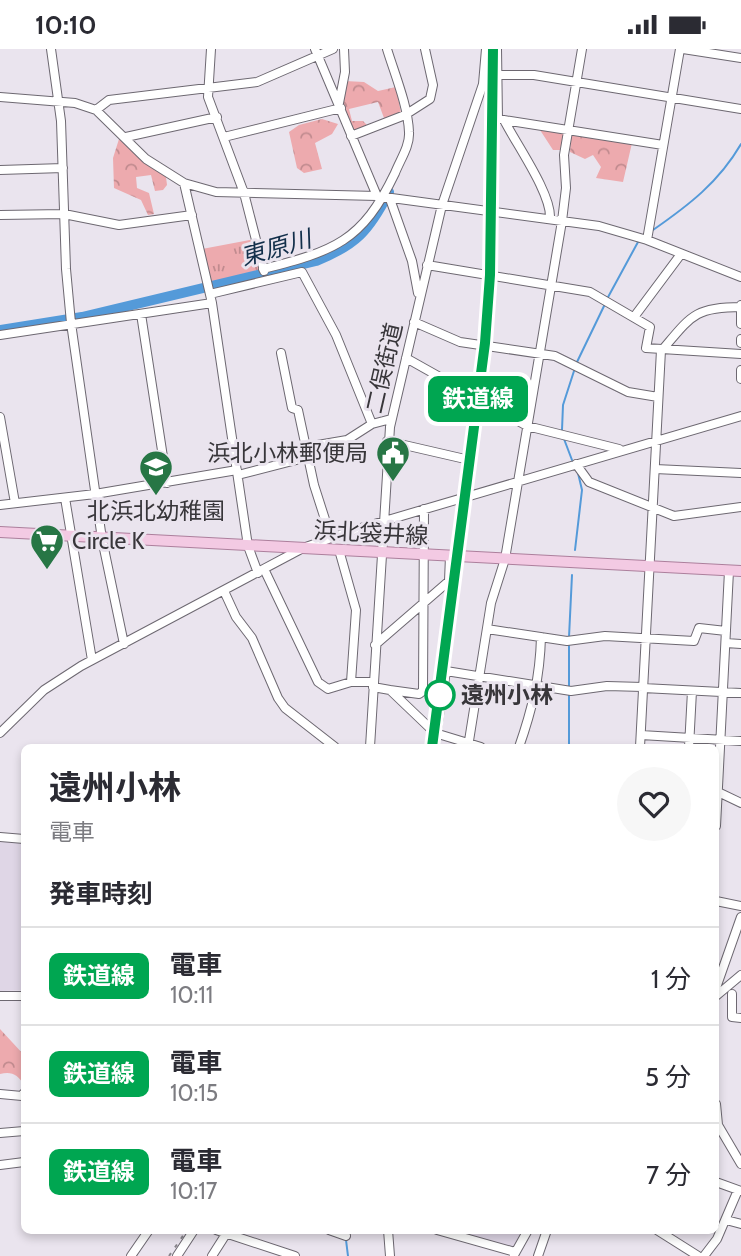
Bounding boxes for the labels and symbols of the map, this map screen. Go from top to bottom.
water label: 東原川 [237,223,317,271]
street label: 二俣街道 [360,320,408,416]
line badge: 鉄道線 [438,376,518,422]
public building icon: 浜北小林郵便局 [374,434,412,483]
place label: 浜北小林郵便局 [207,439,368,467]
school or university icon: 北浜北幼稚園 [137,448,175,497]
place label: 北浜北幼稚園 [87,497,225,525]
street label: 浜北袋井線 [313,516,429,550]
supermarket icon: Circle K [28,522,66,571]
place label: Circle K [72,527,144,555]
marker: 遠州小林 [425,680,455,710]
place label: 遠州小林 [461,681,553,709]

